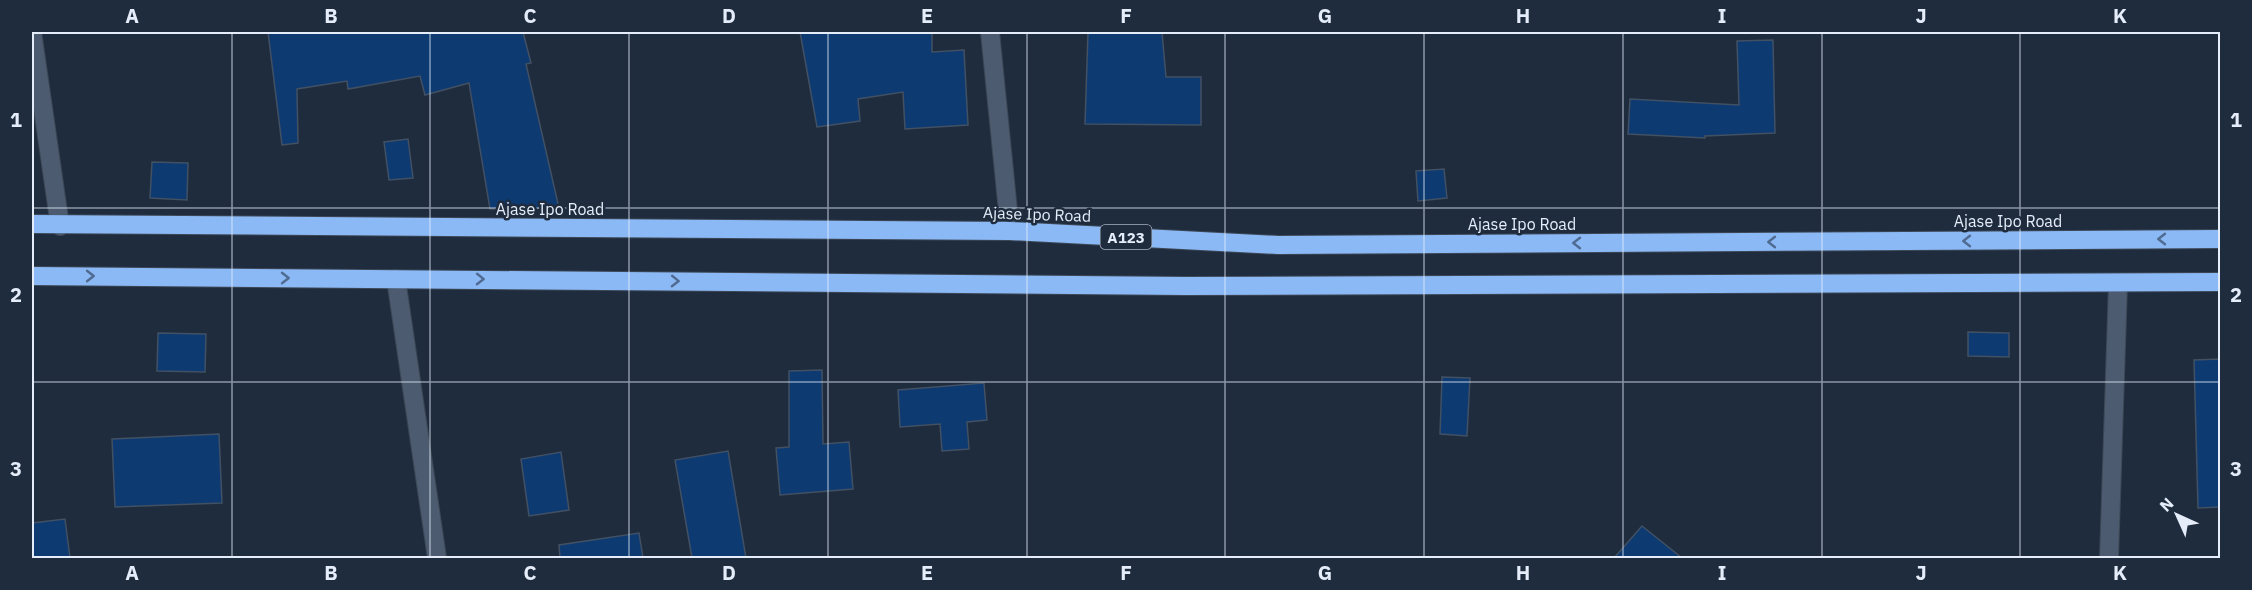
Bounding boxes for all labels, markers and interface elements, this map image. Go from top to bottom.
text: A [125,2,139,29]
text: B [324,2,338,29]
text: C [523,2,537,29]
text: D [722,2,736,29]
text: E [921,2,933,29]
text: F [1120,2,1132,29]
text: G [1318,2,1332,29]
text: H [1516,2,1530,29]
text: I [1718,2,1726,29]
text: J [1915,2,1927,29]
text: K [2113,2,2127,29]
text: 1 [10,106,22,133]
text: 1 [2230,106,2242,133]
street label: Ajase Ipo Road [496,199,604,219]
street label: Ajase Ipo Road [983,202,1091,226]
street label: Ajase Ipo Road [1954,211,2062,231]
street label: Ajase Ipo Road [1468,214,1576,234]
road number: A123 [1100,225,1152,249]
one-way arrow [2158,233,2167,245]
one-way arrow [1963,234,1972,247]
one-way arrow [1768,236,1777,248]
one-way arrow [1573,237,1582,249]
one-way arrow [85,270,94,282]
one-way arrow [280,272,289,284]
one-way arrow [475,273,484,286]
one-way arrow [670,275,679,287]
text: 2 [10,281,22,308]
text: 2 [2230,281,2242,308]
text: 3 [10,455,22,482]
text: 3 [2230,455,2242,482]
north arrow [2147,485,2207,545]
text: N [2155,493,2178,516]
text: A [125,559,139,586]
text: B [324,559,338,586]
text: C [523,559,537,586]
text: D [722,559,736,586]
text: E [921,559,933,586]
text: F [1120,559,1132,586]
text: G [1318,559,1332,586]
text: H [1516,559,1530,586]
text: I [1718,559,1726,586]
text: J [1915,559,1927,586]
text: K [2113,559,2127,586]

